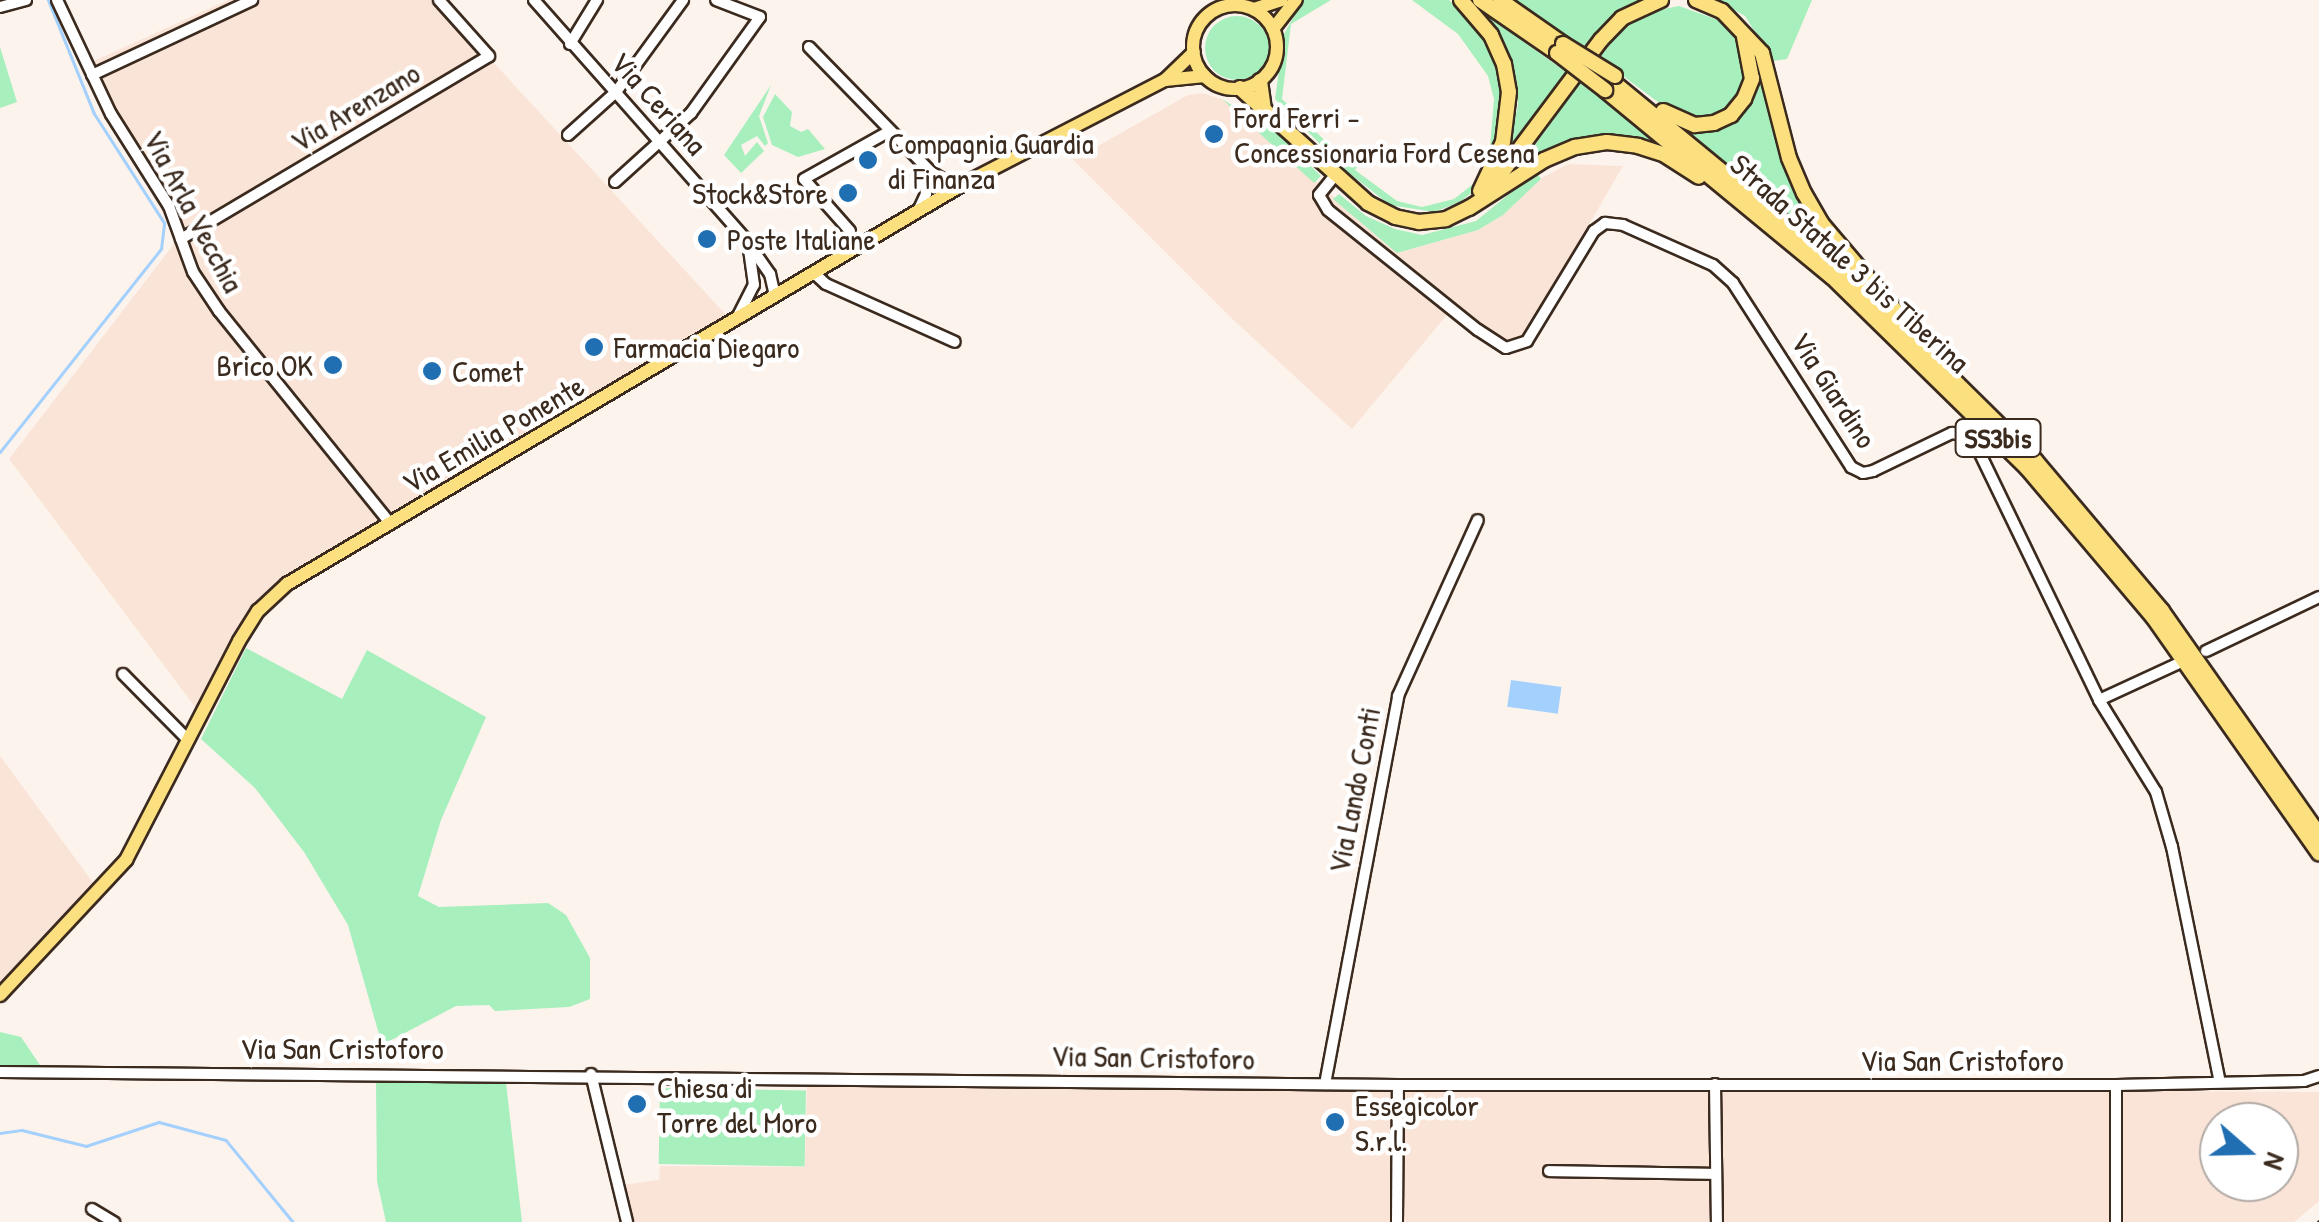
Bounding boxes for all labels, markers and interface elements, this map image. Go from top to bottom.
street label: Via Ceriana [603,44,715,162]
street label: Via Arenzano [284,54,426,160]
place label: Ford Ferri - Concessionaria Ford Cesena [1234,99,1535,170]
marker: Ford Ferri - Concessionaria Ford Cesena [1203,123,1225,145]
street label: Via Arla Vecchia [136,124,252,298]
place label: Compagnia Guardia di Finanza [888,125,1094,196]
street label: Strada Statale 3 bis Tiberina [1723,146,1977,380]
marker: Compagnia Guardia di Finanza [857,149,879,171]
place label: Stock&Store [692,175,828,211]
marker: Stock&Store [837,182,859,204]
place label: Poste Italiane [727,221,875,257]
marker: Poste Italiane [696,228,718,250]
street label: Via Giardino [1783,325,1885,455]
place label: Farmacia Diegaro [614,329,799,365]
marker: Farmacia Diegaro [583,336,605,358]
place label: Brico OK [217,347,313,383]
place label: Comet [452,353,523,389]
marker: Brico OK [322,354,344,376]
marker: Comet [421,360,443,382]
street label: Via Emilia Ponente [396,367,590,501]
road number: SS3bis [1953,415,2043,461]
street label: Via Lando Conti [1320,704,1388,876]
street label: Via San Cristoforo [240,1030,444,1066]
street label: Via San Cristoforo [1051,1037,1255,1077]
street label: Via San Cristoforo [1860,1042,2064,1078]
place label: Chiesa di Torre del Moro [657,1069,817,1140]
place label: Essegicolor S.r.l. [1355,1087,1479,1158]
marker: Chiesa di Torre del Moro [626,1093,648,1115]
north arrow [2199,1102,2299,1202]
marker: Essegicolor S.r.l. [1324,1111,1346,1133]
text: N [2255,1148,2296,1175]

